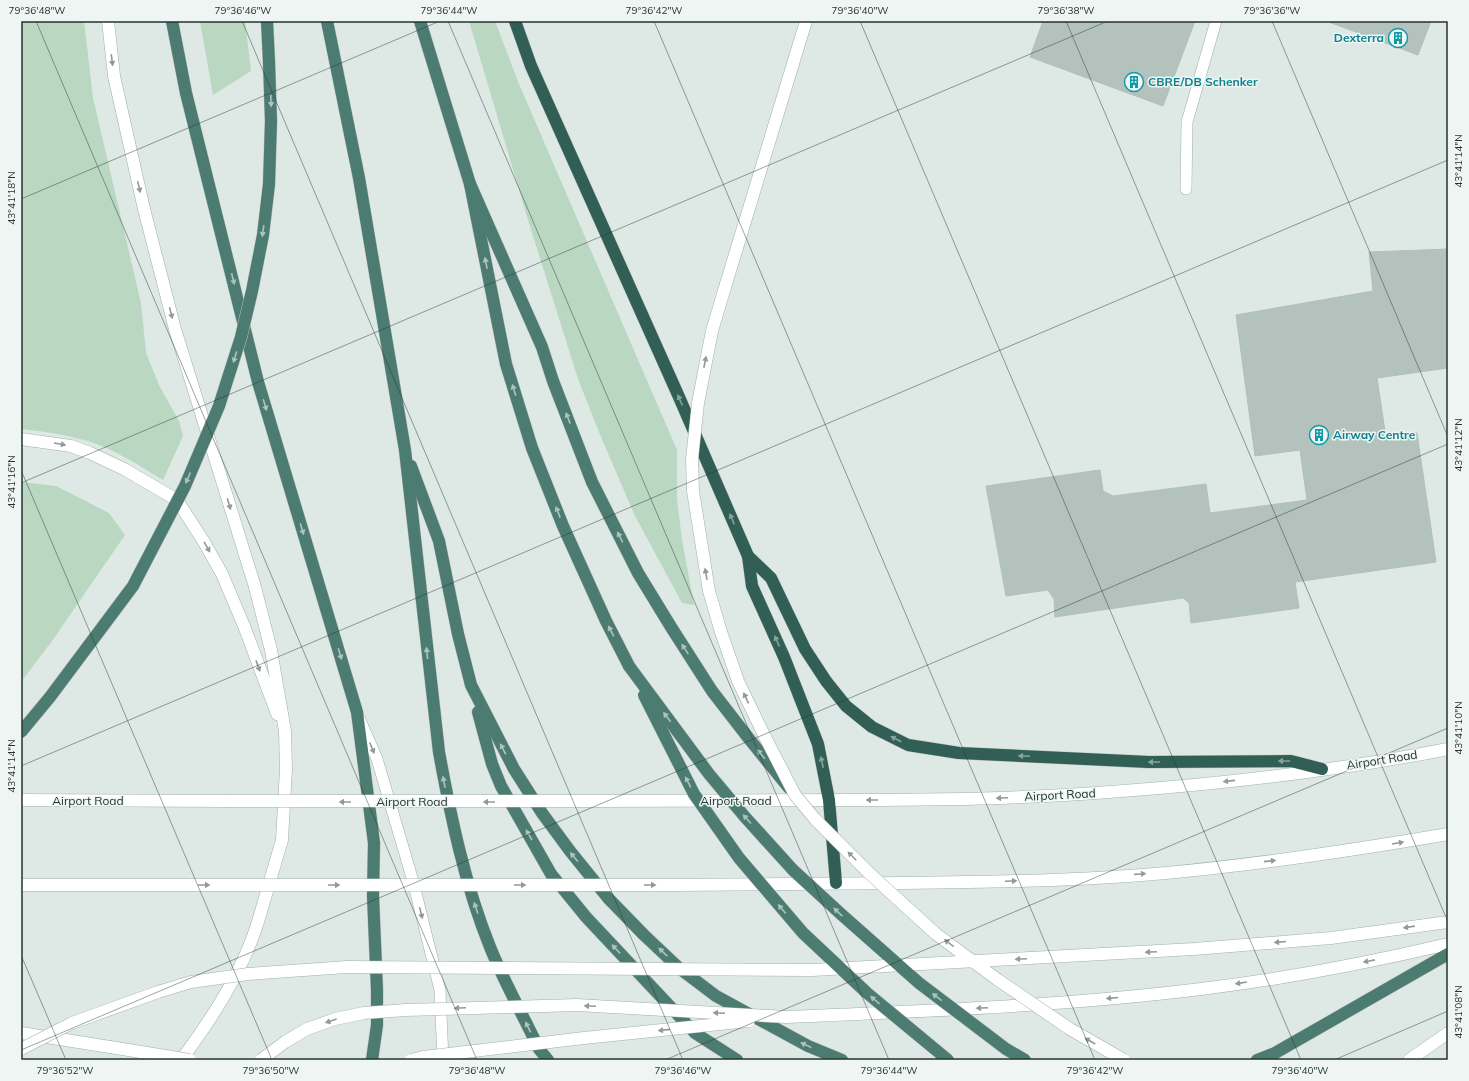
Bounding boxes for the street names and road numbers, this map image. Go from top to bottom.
street label: Airport Road [1345,747,1418,773]
street label: Airport Road [1024,785,1096,804]
street label: Airport Road [52,793,124,808]
street label: Airport Road [700,793,772,808]
street label: Airport Road [376,794,448,809]

